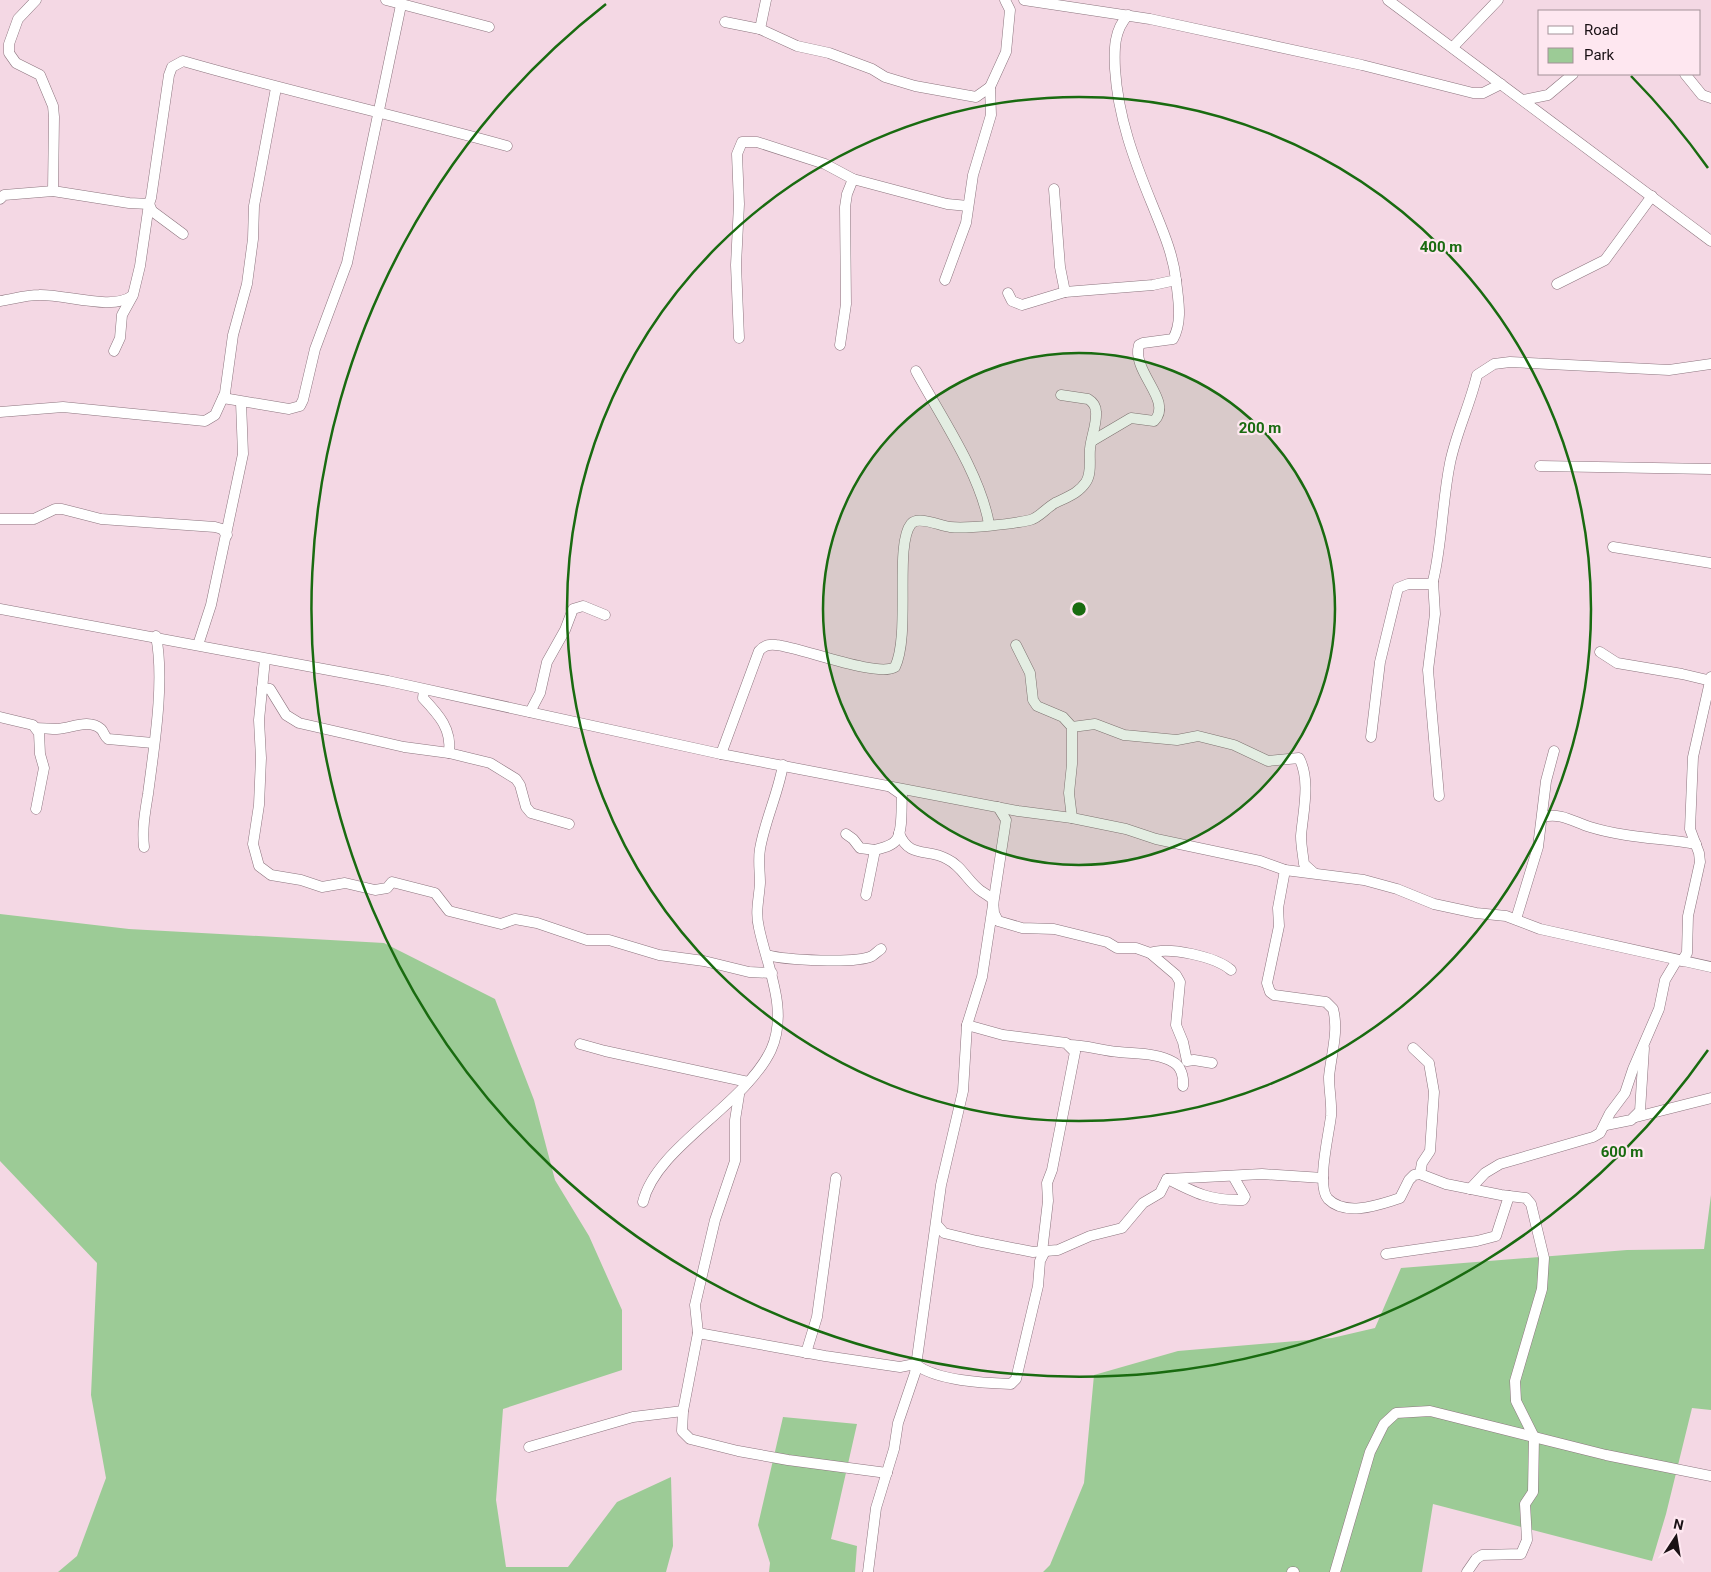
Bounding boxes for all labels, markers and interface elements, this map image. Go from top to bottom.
legend [1538,10,1701,75]
text: Road [1584,21,1618,39]
text: Park [1584,46,1615,64]
text: 400 m [1420,238,1462,256]
text: 200 m [1239,419,1281,437]
centre of rings [1070,600,1088,618]
text: 600 m [1601,1143,1643,1161]
north arrow [1651,1512,1701,1562]
text: N [1672,1515,1685,1533]

